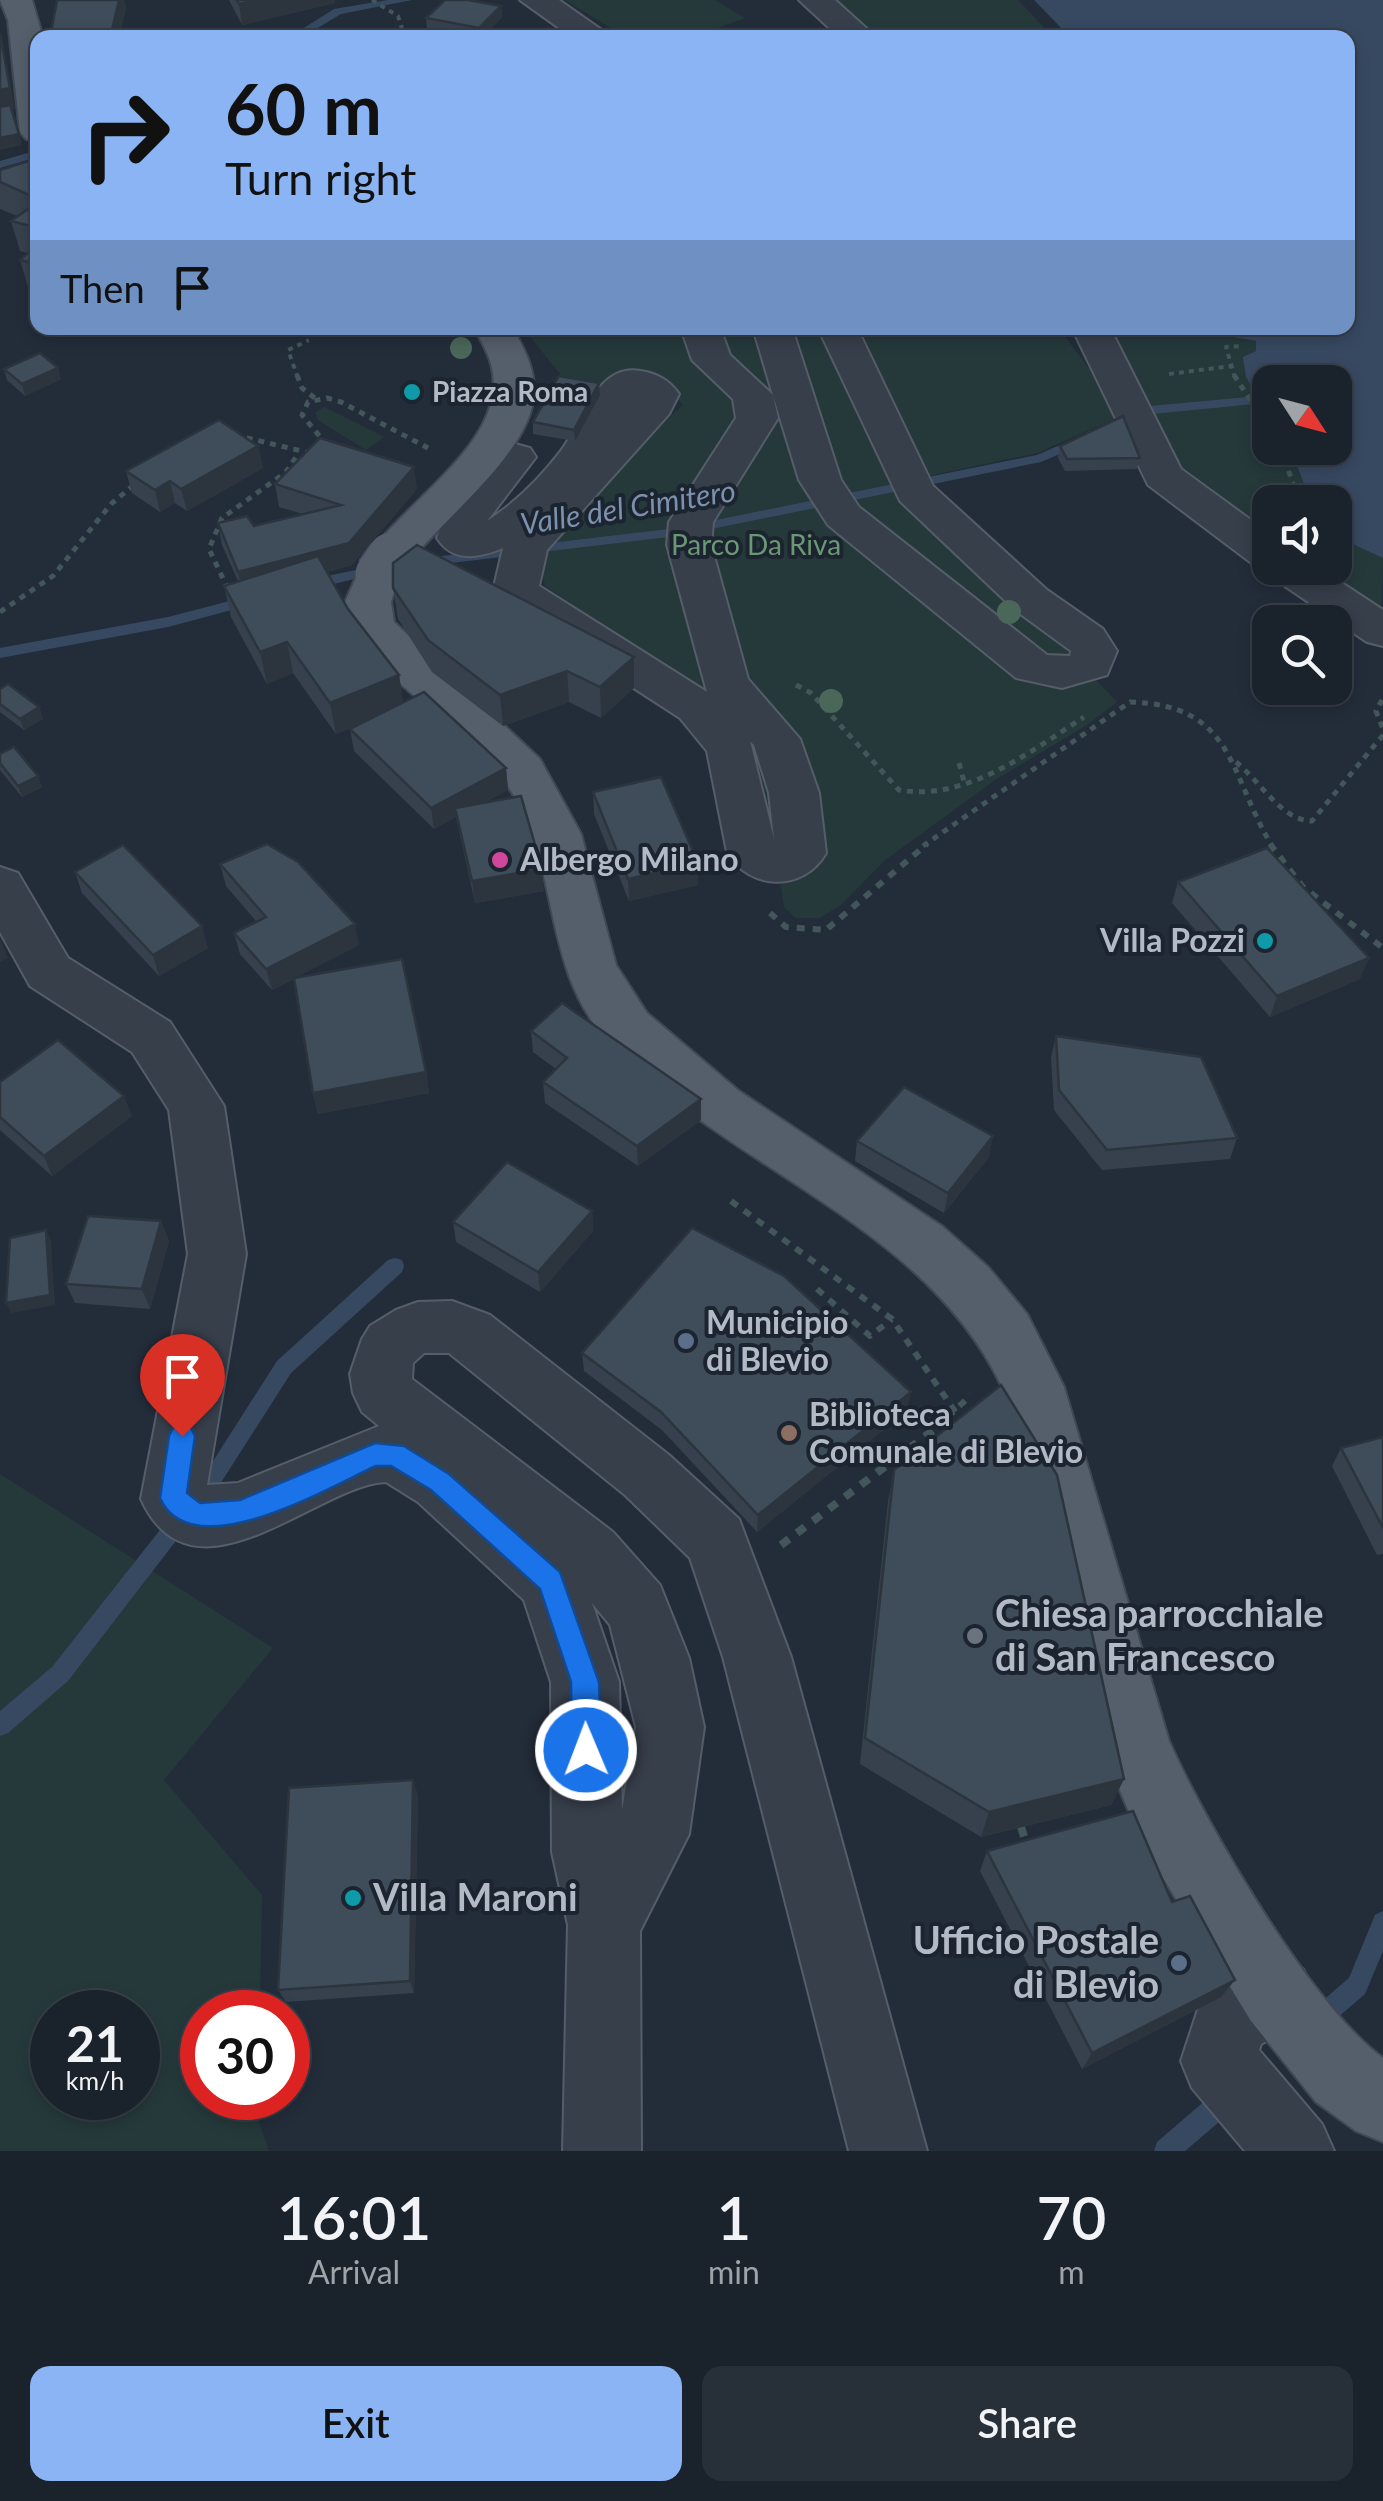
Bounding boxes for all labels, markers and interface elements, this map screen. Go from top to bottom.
text: 60 m [225,66,382,150]
icon: right [60,70,190,200]
text: Turn right [225,151,416,205]
icon: arrive [165,260,220,315]
text: Then [60,265,145,311]
north arrow [1252,365,1352,465]
map controls [1252,365,1352,705]
place label: Piazza Roma [432,374,588,408]
marker: Piazza Roma [401,381,423,403]
water label: Valle del Cimitero [518,471,738,541]
button: sound [1252,485,1352,585]
park label: Parco Da Riva [671,527,841,561]
button: search [1252,605,1352,705]
place label: Albergo Milano [519,839,739,878]
marker: Albergo Milano [489,849,511,871]
place label: Villa Pozzi [1099,920,1245,959]
marker: Villa Pozzi [1254,930,1276,952]
place label: Municipio di Blevio [706,1302,848,1378]
marker: Municipio di Blevio [675,1330,697,1352]
pin [140,1334,225,1437]
icon: arrive [155,1349,210,1404]
place label: Biblioteca Comunale di Blevio [809,1394,1083,1470]
marker: Biblioteca Comunale di Blevio [778,1422,800,1444]
place label: Chiesa parrocchiale di San Francesco [995,1589,1324,1679]
marker: Chiesa parrocchiale di San Francesco [964,1625,986,1647]
position arrow [534,1698,638,1802]
place label: Villa Maroni [372,1873,578,1919]
marker: Villa Maroni [342,1887,364,1909]
place label: Ufficio Postale di Blevio [913,1916,1159,2006]
marker: Ufficio Postale di Blevio [1168,1952,1190,1974]
speed limit sign: 30 [180,1990,310,2120]
text: 21 [66,2013,124,2073]
text: km/h [66,2065,124,2095]
text: 16:01 [277,2181,431,2253]
text: 1 [717,2181,751,2253]
text: 70 [1037,2181,1106,2253]
text: Arrival [308,2252,400,2291]
text: min [708,2252,760,2291]
text: m [1058,2252,1085,2291]
button: Exit [30,2366,682,2481]
button: Share [702,2366,1353,2481]

